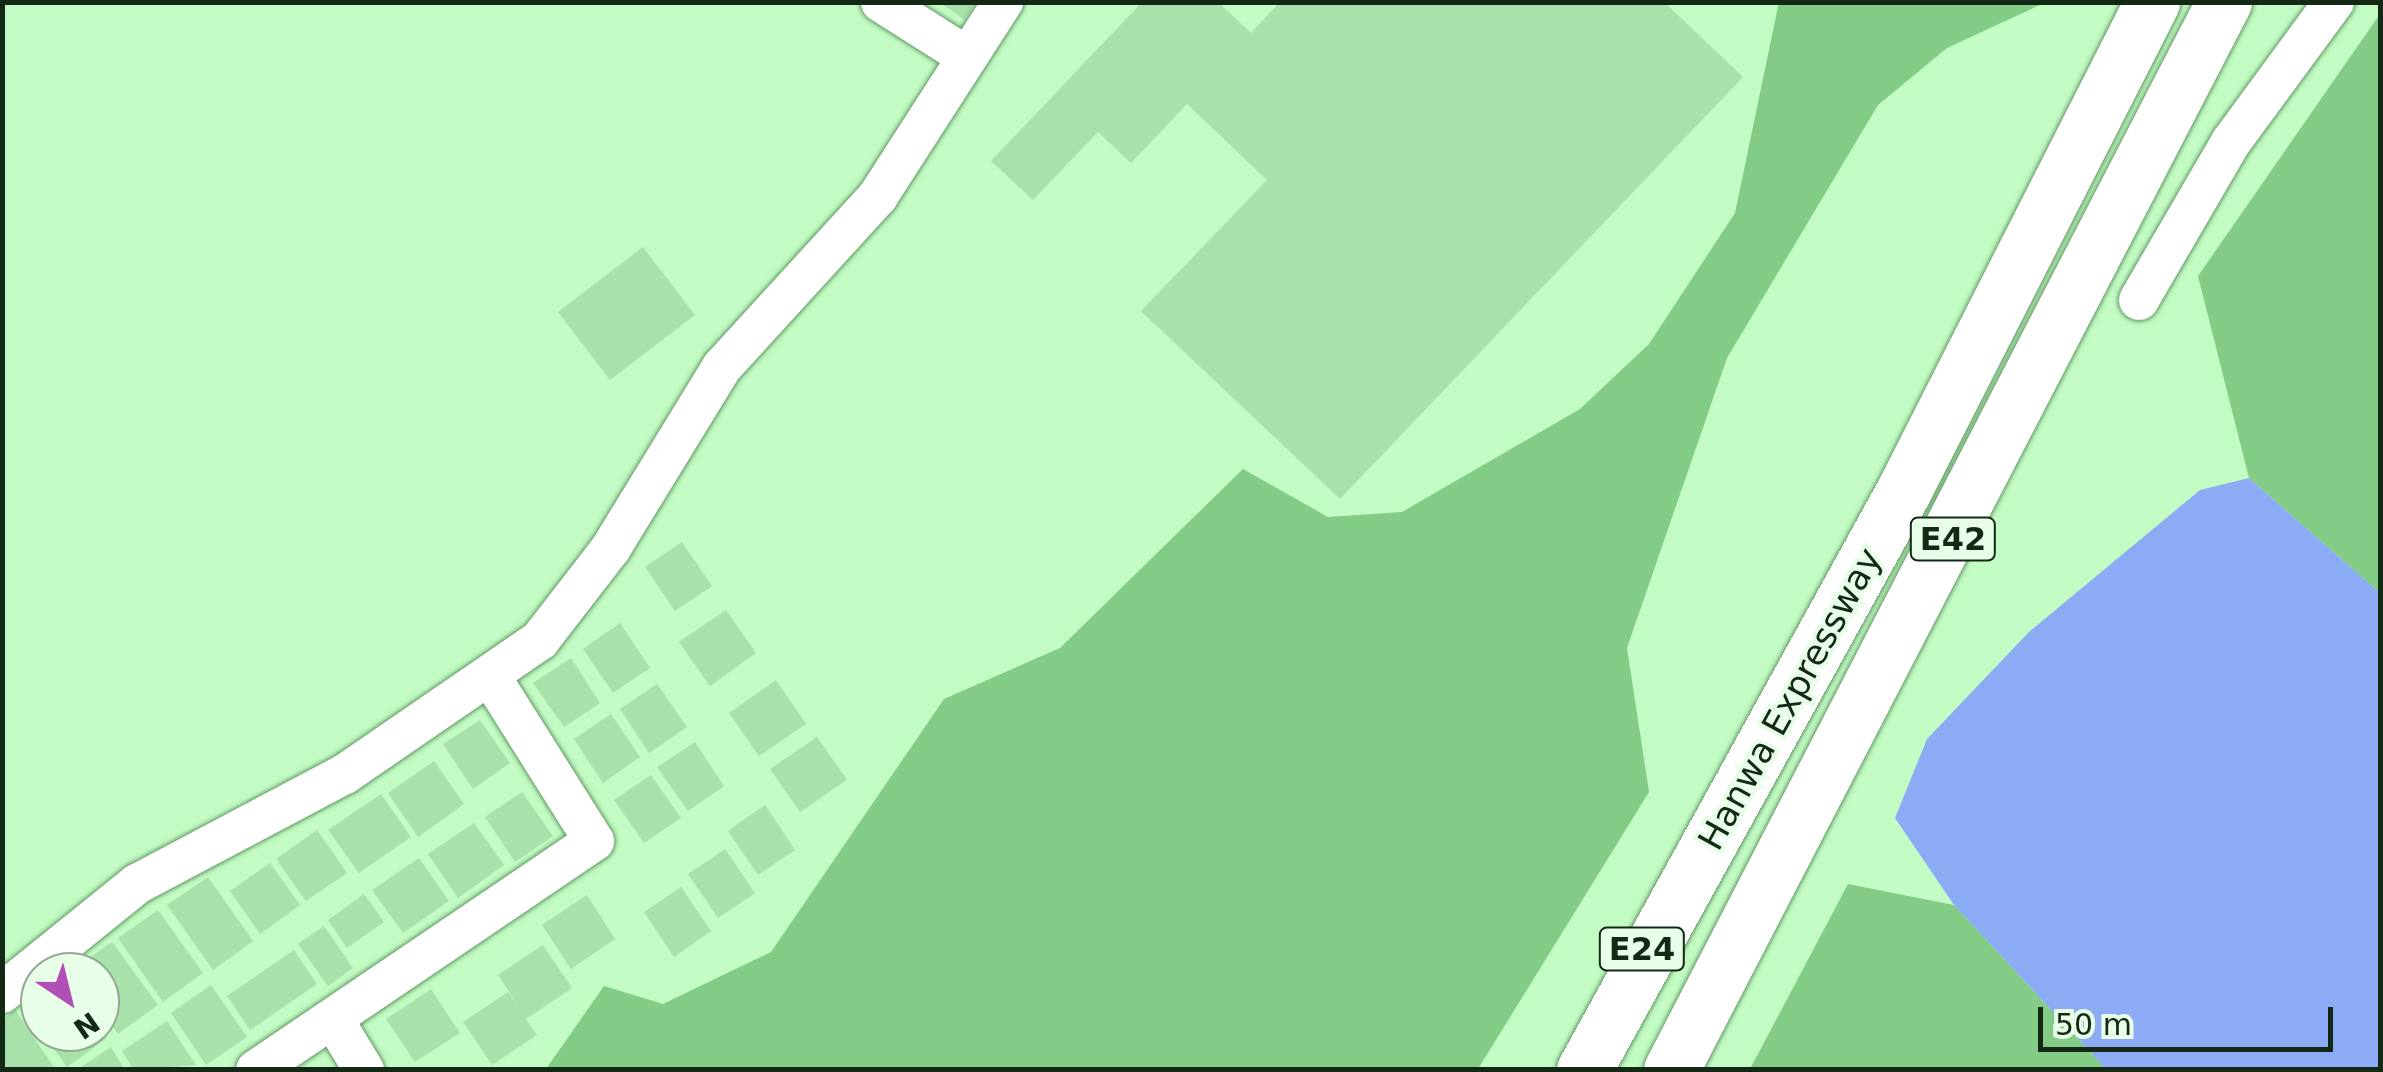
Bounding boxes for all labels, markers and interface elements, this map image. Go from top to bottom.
road number: E42 [1908,512,1998,566]
street label: Hanwa Expressway [1690,541,1890,857]
road number: E24 [1597,922,1687,976]
north arrow [20,952,120,1052]
scale bar [2043,987,2338,1049]
text: N [67,1005,105,1046]
text: 50 m [2055,1007,2132,1042]

